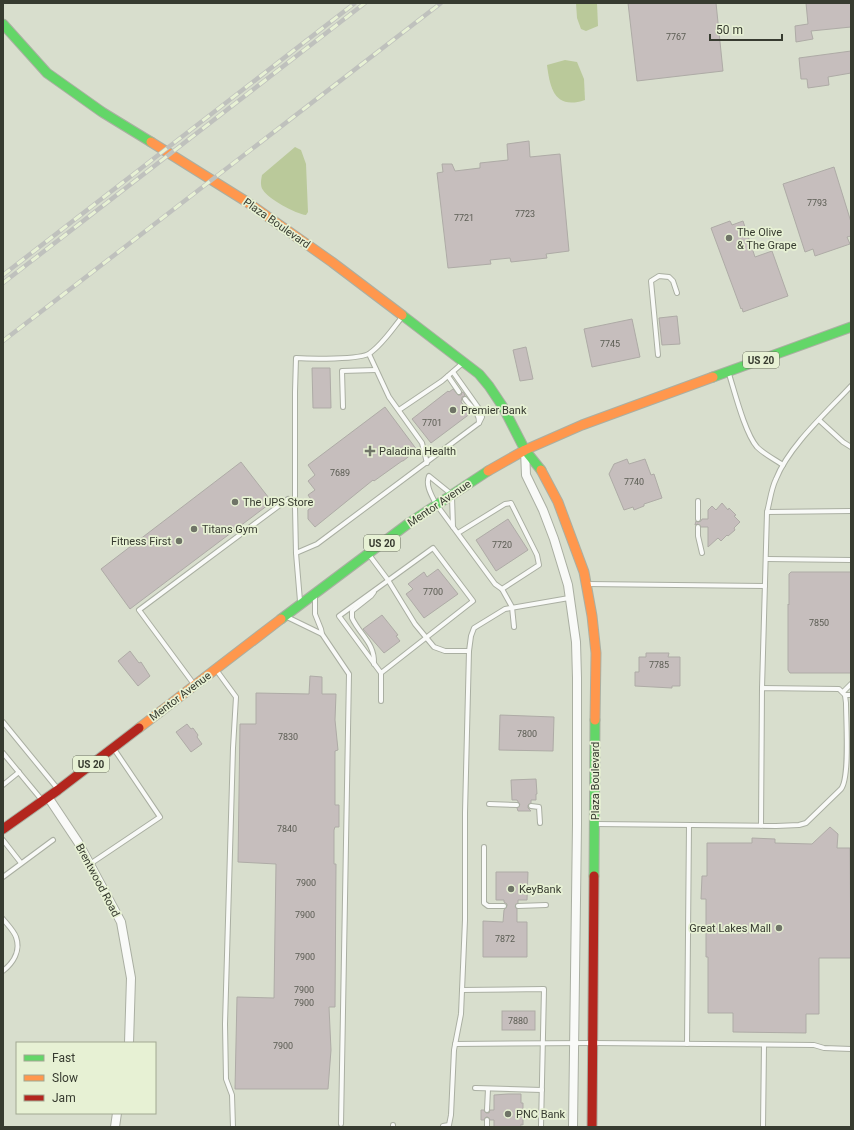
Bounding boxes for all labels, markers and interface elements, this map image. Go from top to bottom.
scale bar [710,16,782,42]
text: 50 m [716,23,743,37]
house number: 7767 [666,32,686,42]
street label: Plaza Boulevard [241,196,313,251]
house number: 7793 [807,198,827,208]
house number: 7723 [515,209,535,219]
house number: 7721 [454,213,474,223]
place label: The Olive & The Grape [737,226,797,252]
marker: The Olive & The Grape [724,233,734,243]
house number: 7745 [600,339,620,349]
road number: US 20 [743,352,779,368]
place label: Premier Bank [461,404,527,417]
marker: Premier Bank [448,405,458,415]
house number: 7701 [422,418,442,428]
marker: Paladina Health [364,445,376,457]
place label: Paladina Health [379,445,456,458]
house number: 7689 [330,468,350,478]
street label: Mentor Avenue [405,477,474,529]
house number: 7740 [624,477,644,487]
place label: The UPS Store [243,496,313,509]
marker: The UPS Store [230,497,240,507]
place label: Titans Gym [202,523,258,536]
marker: Titans Gym [189,524,199,534]
place label: Fitness First [111,535,171,548]
road number: US 20 [364,535,400,551]
marker: Fitness First [174,536,184,546]
house number: 7720 [492,540,512,550]
house number: 7700 [423,587,443,597]
house number: 7850 [809,618,829,628]
house number: 7785 [649,660,669,670]
street label: Mentor Avenue [147,669,214,724]
house number: 7800 [517,729,537,739]
house number: 7830 [278,732,298,742]
street label: Plaza Boulevard [589,742,602,820]
road number: US 20 [73,756,109,772]
house number: 7840 [277,824,297,834]
street label: Brentwood Road [73,841,122,919]
house number: 7900 [296,878,316,888]
place label: KeyBank [519,883,562,896]
marker: KeyBank [506,884,516,894]
house number: 7900 [295,910,315,920]
place label: Great Lakes Mall [689,922,771,935]
marker: Great Lakes Mall [774,923,784,933]
house number: 7872 [495,934,515,944]
house number: 7900 [295,952,315,962]
house number: 7900 [294,985,314,995]
house number: 7900 [294,998,314,1008]
house number: 7880 [508,1016,528,1026]
house number: 7900 [273,1041,293,1051]
legend [16,1042,156,1114]
text: Fast [52,1051,75,1065]
text: Slow [52,1071,78,1085]
text: Jam [52,1091,76,1105]
place label: PNC Bank [516,1108,566,1121]
marker: PNC Bank [503,1109,513,1119]

